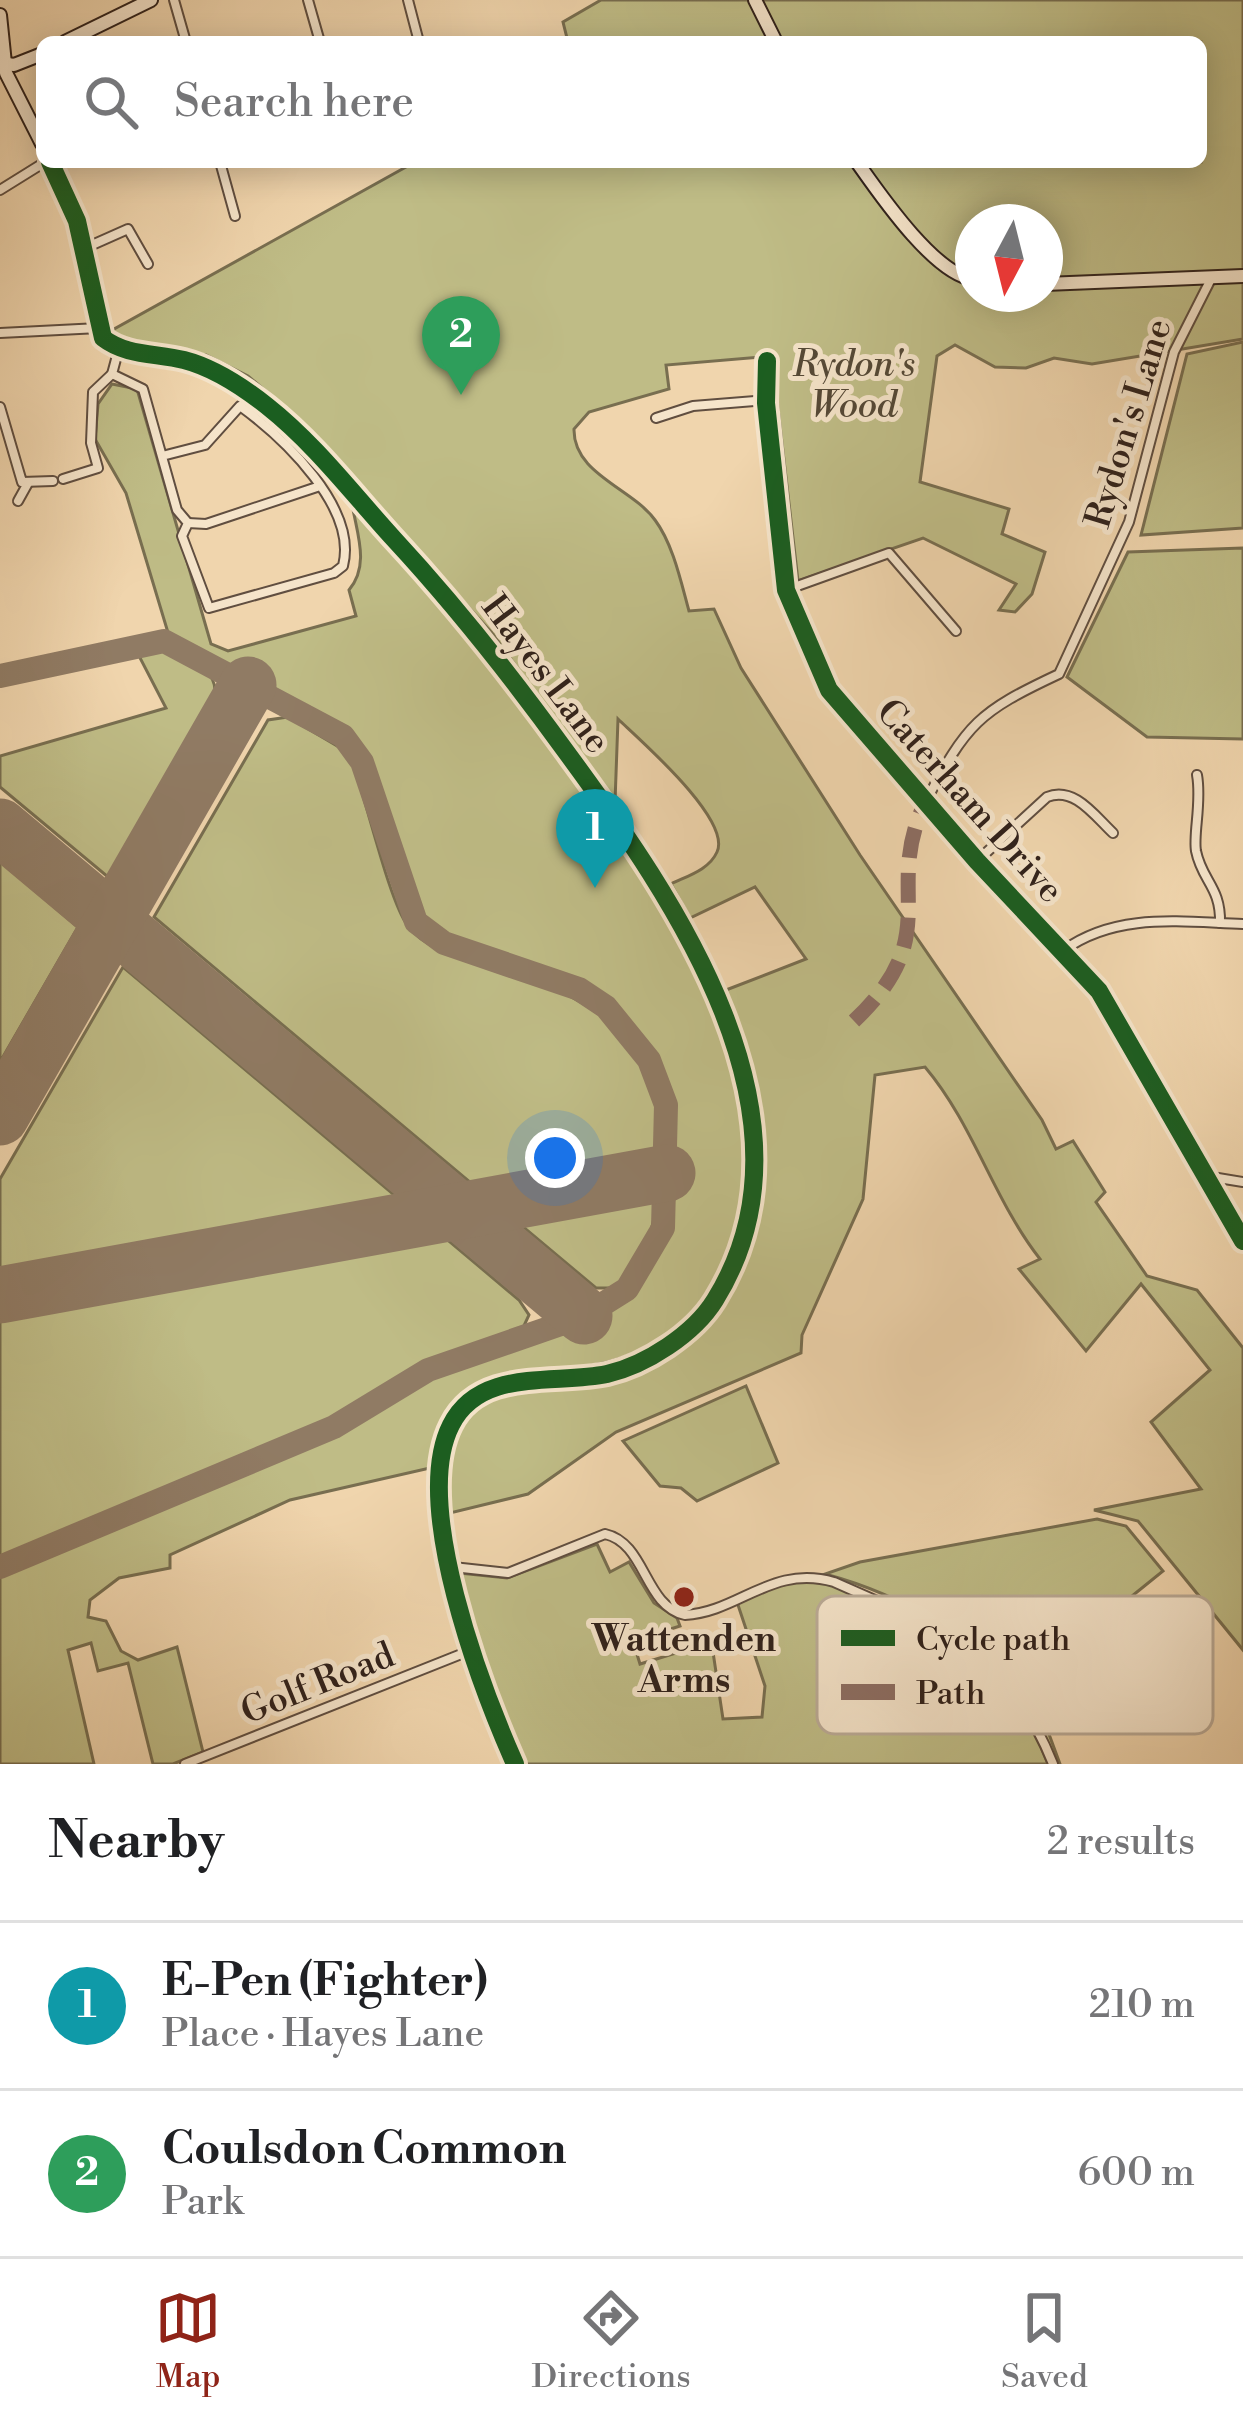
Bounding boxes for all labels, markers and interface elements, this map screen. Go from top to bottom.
search box [36,36,1207,168]
icon: search [78,69,144,135]
text: Search here [174,74,414,131]
north arrow [955,204,1063,312]
pin: 2 [422,296,500,395]
street label: Rydon's Lane [1076,314,1183,534]
park label: Rydon's Wood [792,343,915,429]
street label: Hayes Lane [471,586,619,763]
street label: Caterham Drive [866,690,1072,913]
pin: 1 [556,789,634,888]
your location [525,1128,585,1188]
marker: Wattenden Arms [671,1584,697,1610]
legend [817,1596,1213,1734]
place label: Wattenden Arms [591,1618,776,1704]
text: Cycle path [916,1620,1070,1661]
street label: Golf Road [235,1633,402,1735]
text: Path [916,1674,985,1715]
text: Nearby [48,1810,224,1874]
text: 2 results [1047,1818,1195,1867]
text: E-Pen (Fighter) [162,1953,488,2010]
text: 1 [78,1981,96,2030]
text: 210 m [1089,1981,1195,2030]
text: Place · Hayes Lane [162,2010,484,2059]
text: Coulsdon Common [162,2121,566,2178]
text: 2 [75,2149,99,2198]
text: 600 m [1077,2149,1195,2198]
text: Park [162,2178,243,2227]
tab: Map [155,2285,221,2398]
tab: Directions [532,2285,691,2398]
tab: Saved [1001,2285,1088,2398]

